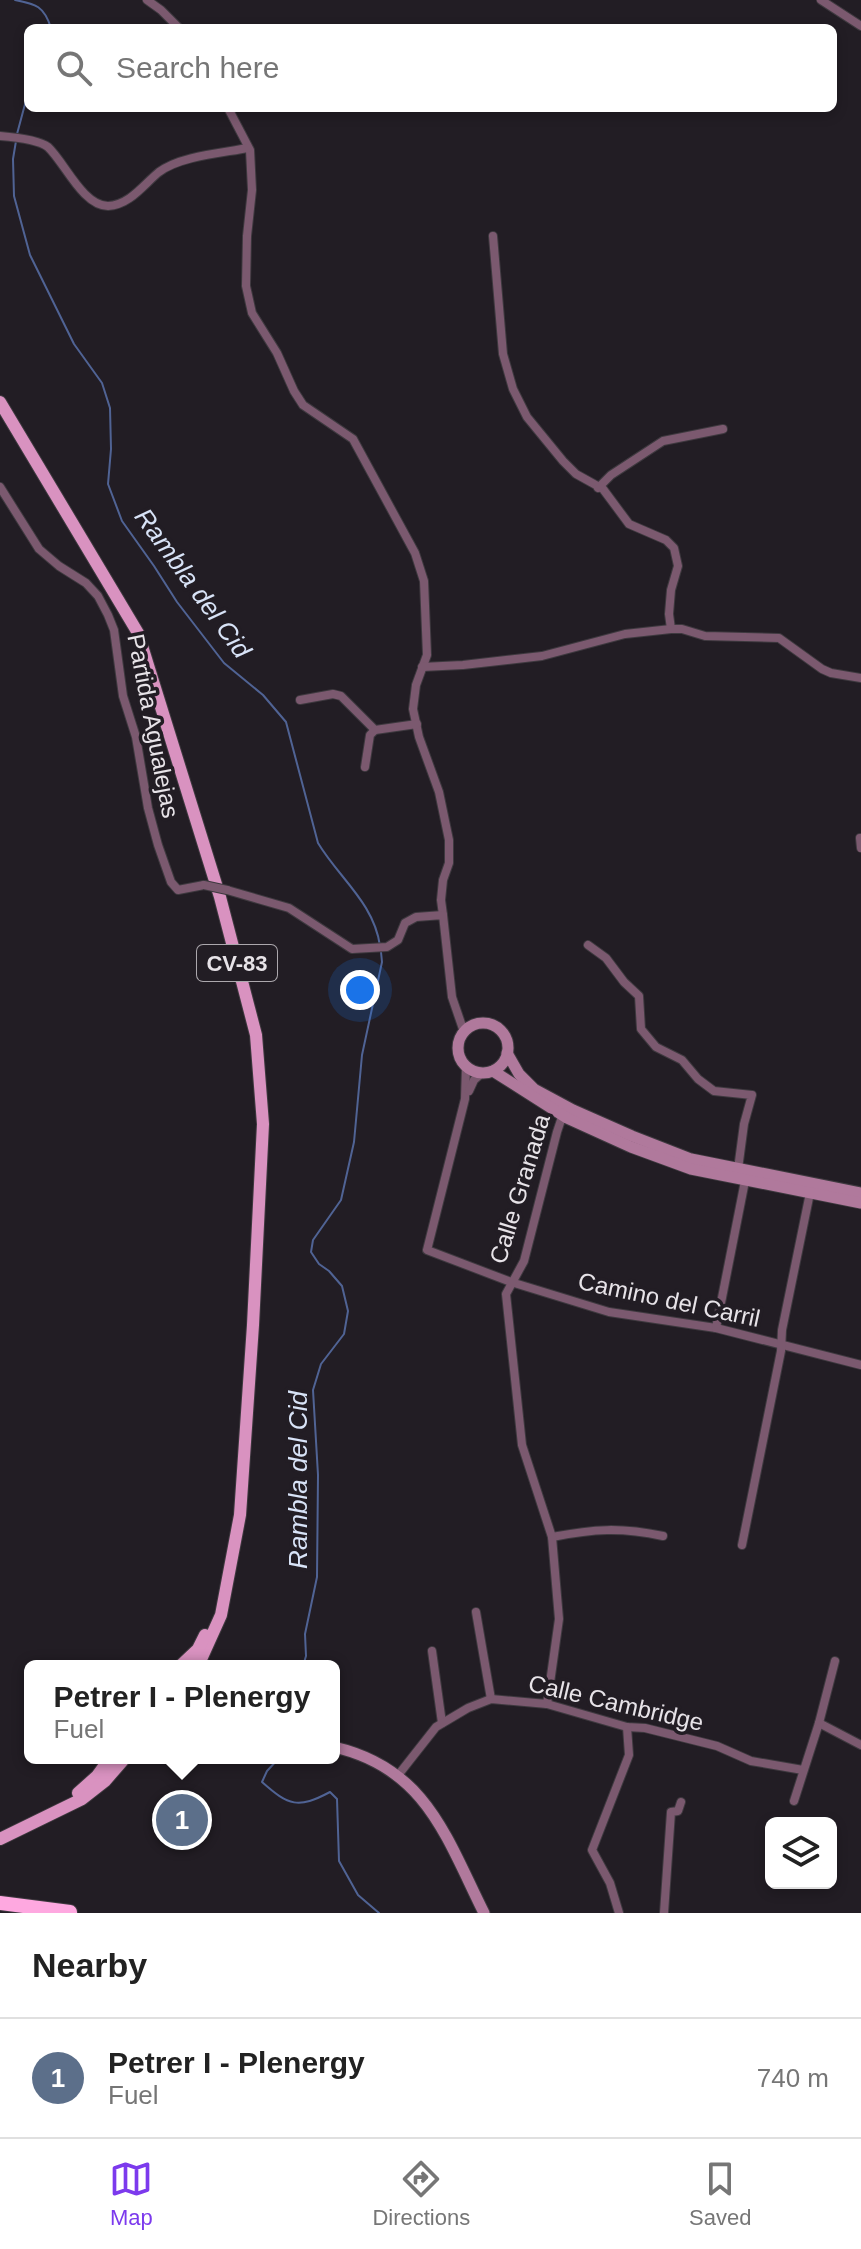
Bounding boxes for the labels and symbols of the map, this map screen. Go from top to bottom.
water label: Rambla del Cid [129,502,258,665]
street label: Partida Agualejas [122,632,185,820]
road number: CV-83 [197,945,277,981]
your location [340,970,380,1010]
street label: Calle Granada [484,1110,555,1267]
street label: Camino del Carril [576,1267,763,1332]
water label: Rambla del Cid [283,1390,313,1569]
street label: Calle Cambridge [526,1669,706,1736]
pin: 1 [156,1790,208,1850]

